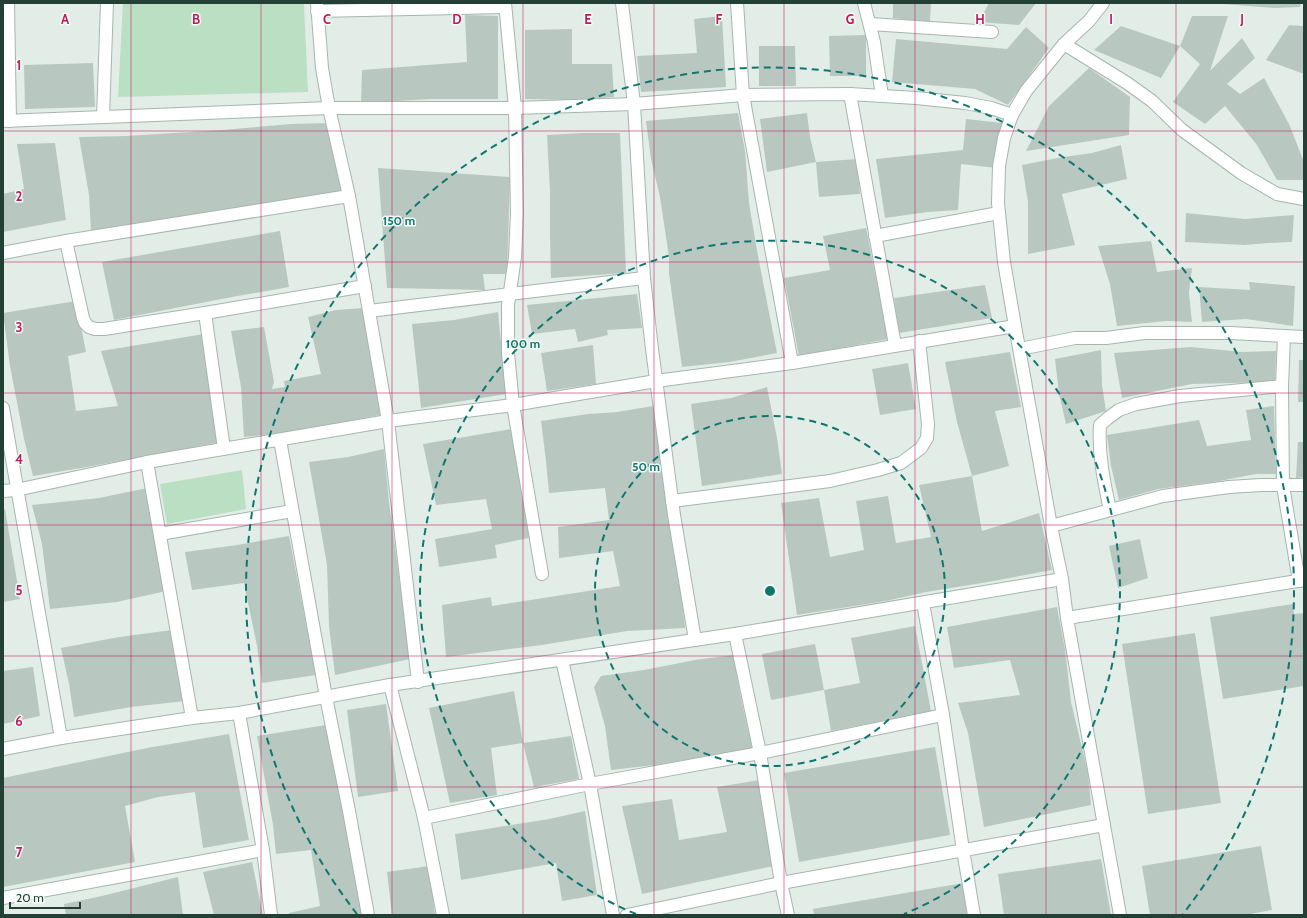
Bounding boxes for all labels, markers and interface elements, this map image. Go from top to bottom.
text: A [61,11,70,27]
text: B [192,11,200,27]
text: C [323,11,331,27]
text: D [452,11,462,27]
text: E [584,11,592,27]
text: F [716,11,723,27]
text: G [846,11,855,27]
text: H [975,11,985,27]
text: I [1109,11,1113,27]
text: J [1239,11,1244,27]
text: 1 [17,57,21,73]
text: 2 [16,188,23,204]
text: 150 m [383,213,415,228]
text: 3 [15,319,23,335]
text: 100 m [506,336,540,351]
text: 4 [15,451,23,467]
text: 50 m [632,459,660,474]
text: 5 [16,582,23,598]
centre of rings [763,584,777,598]
text: 6 [15,713,23,729]
text: 7 [16,844,23,860]
scale bar [10,884,80,910]
text: 20 m [16,890,44,905]

